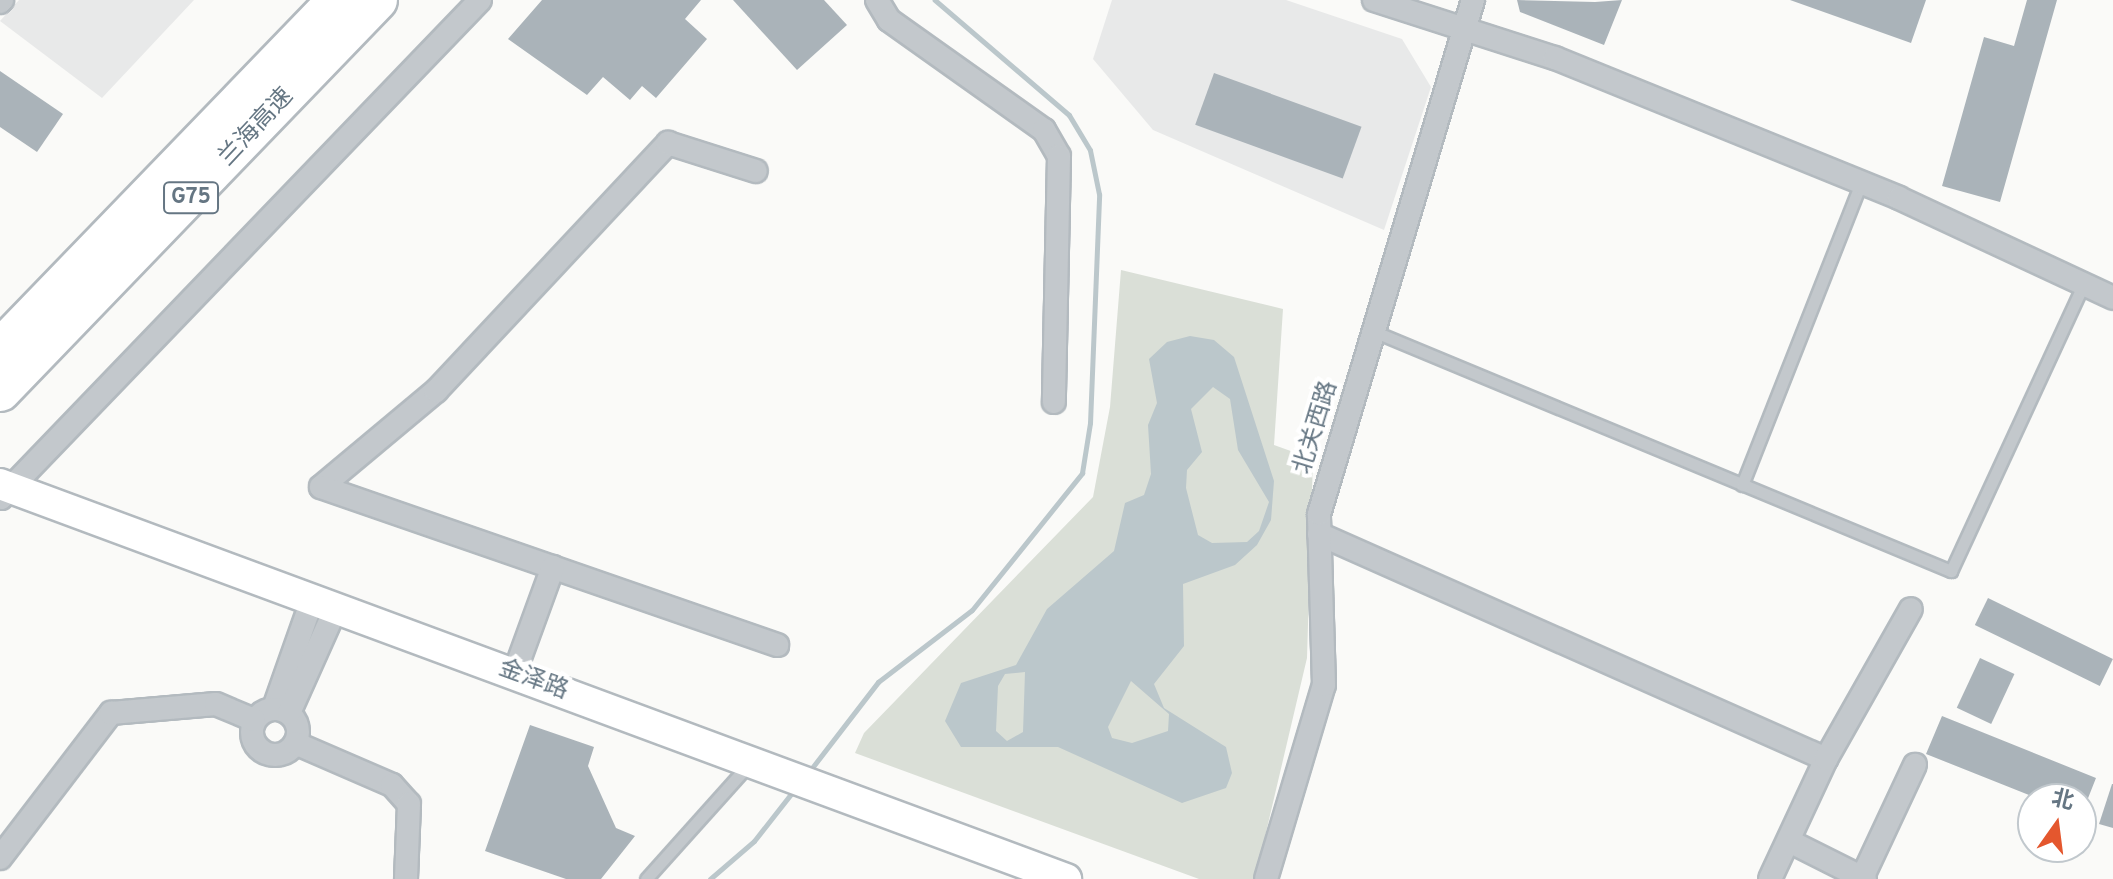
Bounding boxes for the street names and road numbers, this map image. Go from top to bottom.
street label: 兰海高速 [214,83,300,173]
road number: G75 [163,180,219,216]
street label: 北关西路 [1289,378,1345,478]
street label: 金泽路 [494,655,572,707]

